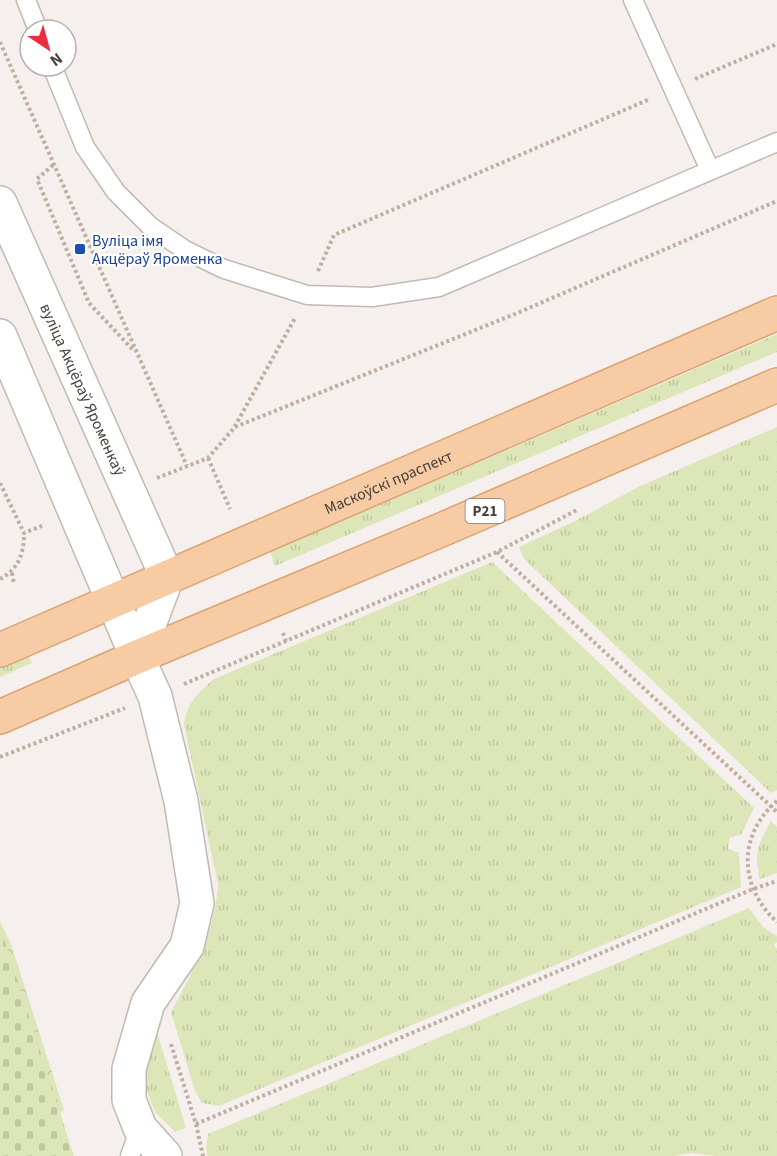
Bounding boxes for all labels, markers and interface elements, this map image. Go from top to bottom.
north arrow [18,18,78,78]
text: N [45,47,67,71]
place label: Вуліца імя Акцёраў Яроменка [92,230,223,270]
marker: Вуліца імя Акцёраў Яроменка [73,242,87,256]
street label: вуліца Акцёраў Яроменкаў [34,300,131,480]
street label: Маскоўскі праспект [321,445,456,520]
road number: Р21 [466,499,504,523]

